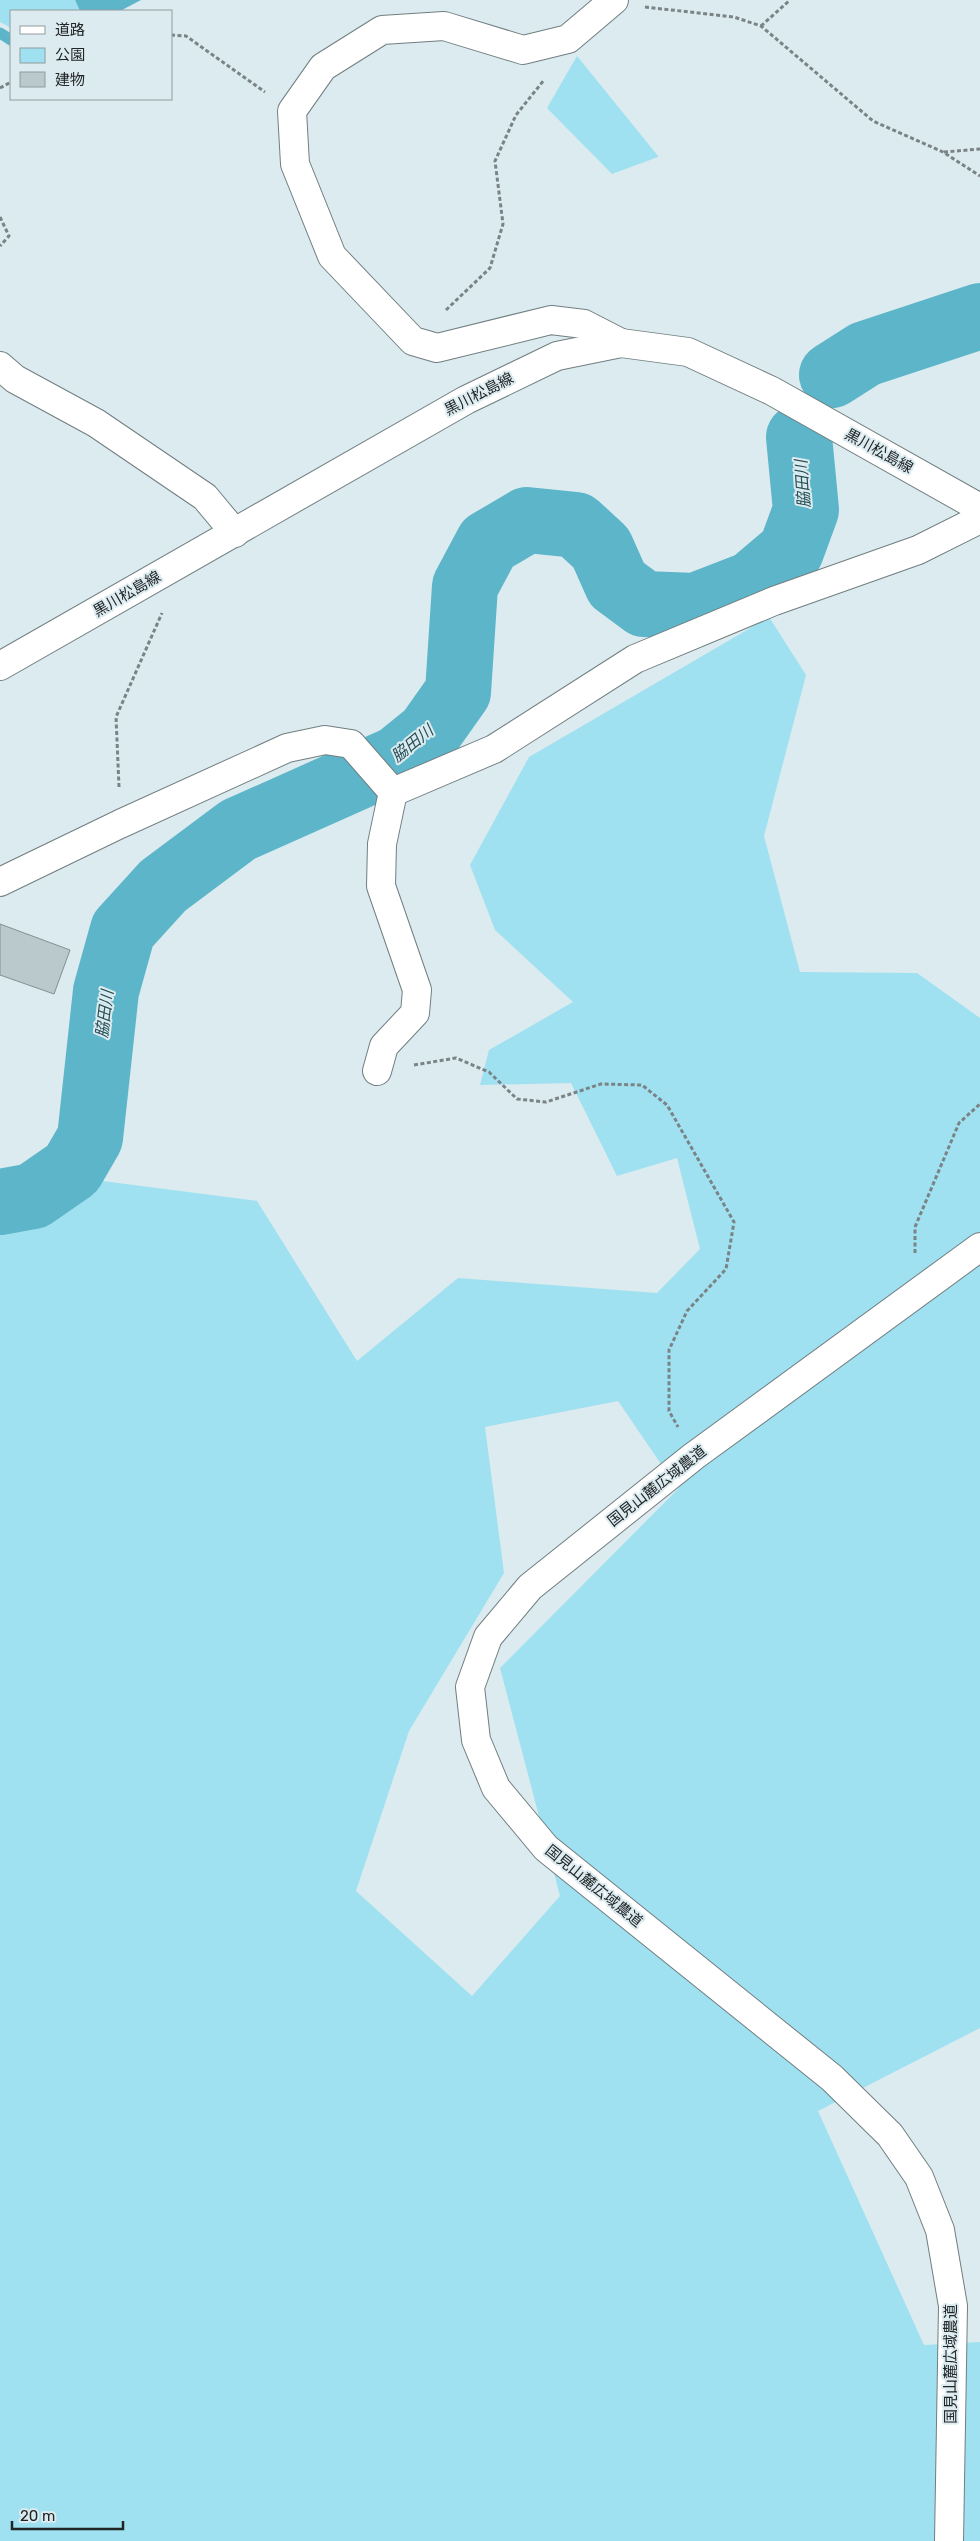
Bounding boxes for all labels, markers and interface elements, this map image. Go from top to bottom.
legend [10,10,172,100]
text: 道路 [55,21,85,39]
text: 公園 [55,46,85,64]
text: 建物 [55,71,85,89]
street label: 黒川松島線 [441,369,517,419]
street label: 黒川松島線 [842,425,916,477]
water label: 脇田川 [791,457,814,509]
street label: 黒川松島線 [90,567,164,621]
water label: 脇田川 [388,720,438,766]
water label: 脇田川 [92,987,117,1039]
street label: 国見山麓広域農道 [604,1442,710,1530]
street label: 国見山麓広域農道 [542,1841,646,1931]
street label: 国見山麓広域農道 [942,2304,960,2424]
scale bar [12,2498,124,2530]
text: 20 m [20,2507,55,2525]

